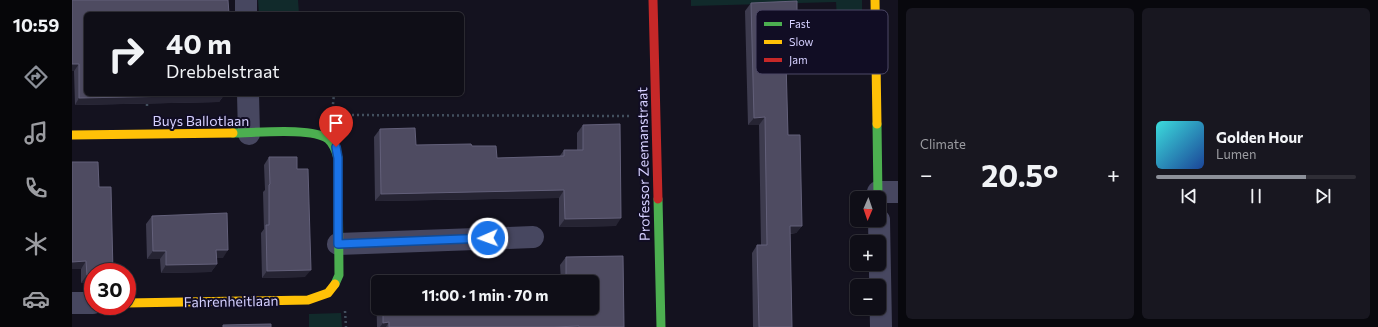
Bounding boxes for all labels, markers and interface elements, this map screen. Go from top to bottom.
legend [756,10,888,74]
text: 10:59 [13,14,59,36]
text: Fast [789,17,811,30]
text: 40 m [166,26,232,60]
icon: right [100,28,152,80]
text: Slow [789,35,814,48]
text: Jam [789,53,808,67]
text: Drebbelstraat [166,60,280,82]
icon: directions [22,63,50,91]
street label: Professor Zeemanstraat [633,87,653,241]
pin [319,106,353,147]
street label: Buys Ballotlaan [153,112,249,129]
icon: arrive [325,112,347,134]
icon: music [22,119,50,147]
text: Golden Hour [1216,128,1303,146]
text: Climate [920,136,966,152]
text: Lumen [1216,146,1256,162]
text: 20.5° [981,156,1058,193]
text: − [920,161,933,188]
text: + [1107,161,1120,188]
icon: phone [22,174,50,202]
icon: previous [1178,185,1200,207]
icon: pause [1245,185,1267,207]
icon: next [1312,185,1334,207]
north arrow [850,191,886,227]
map controls [850,191,886,315]
position arrow [467,217,509,259]
icon: climate [22,230,50,258]
button: + [850,235,886,271]
speed limit sign: 30 [84,263,136,315]
button: − [850,279,886,315]
icon: car [22,285,50,313]
text: 11:00 · 1 min · 70 m [422,286,548,304]
street label: Fahrenheitlaan [183,292,279,310]

